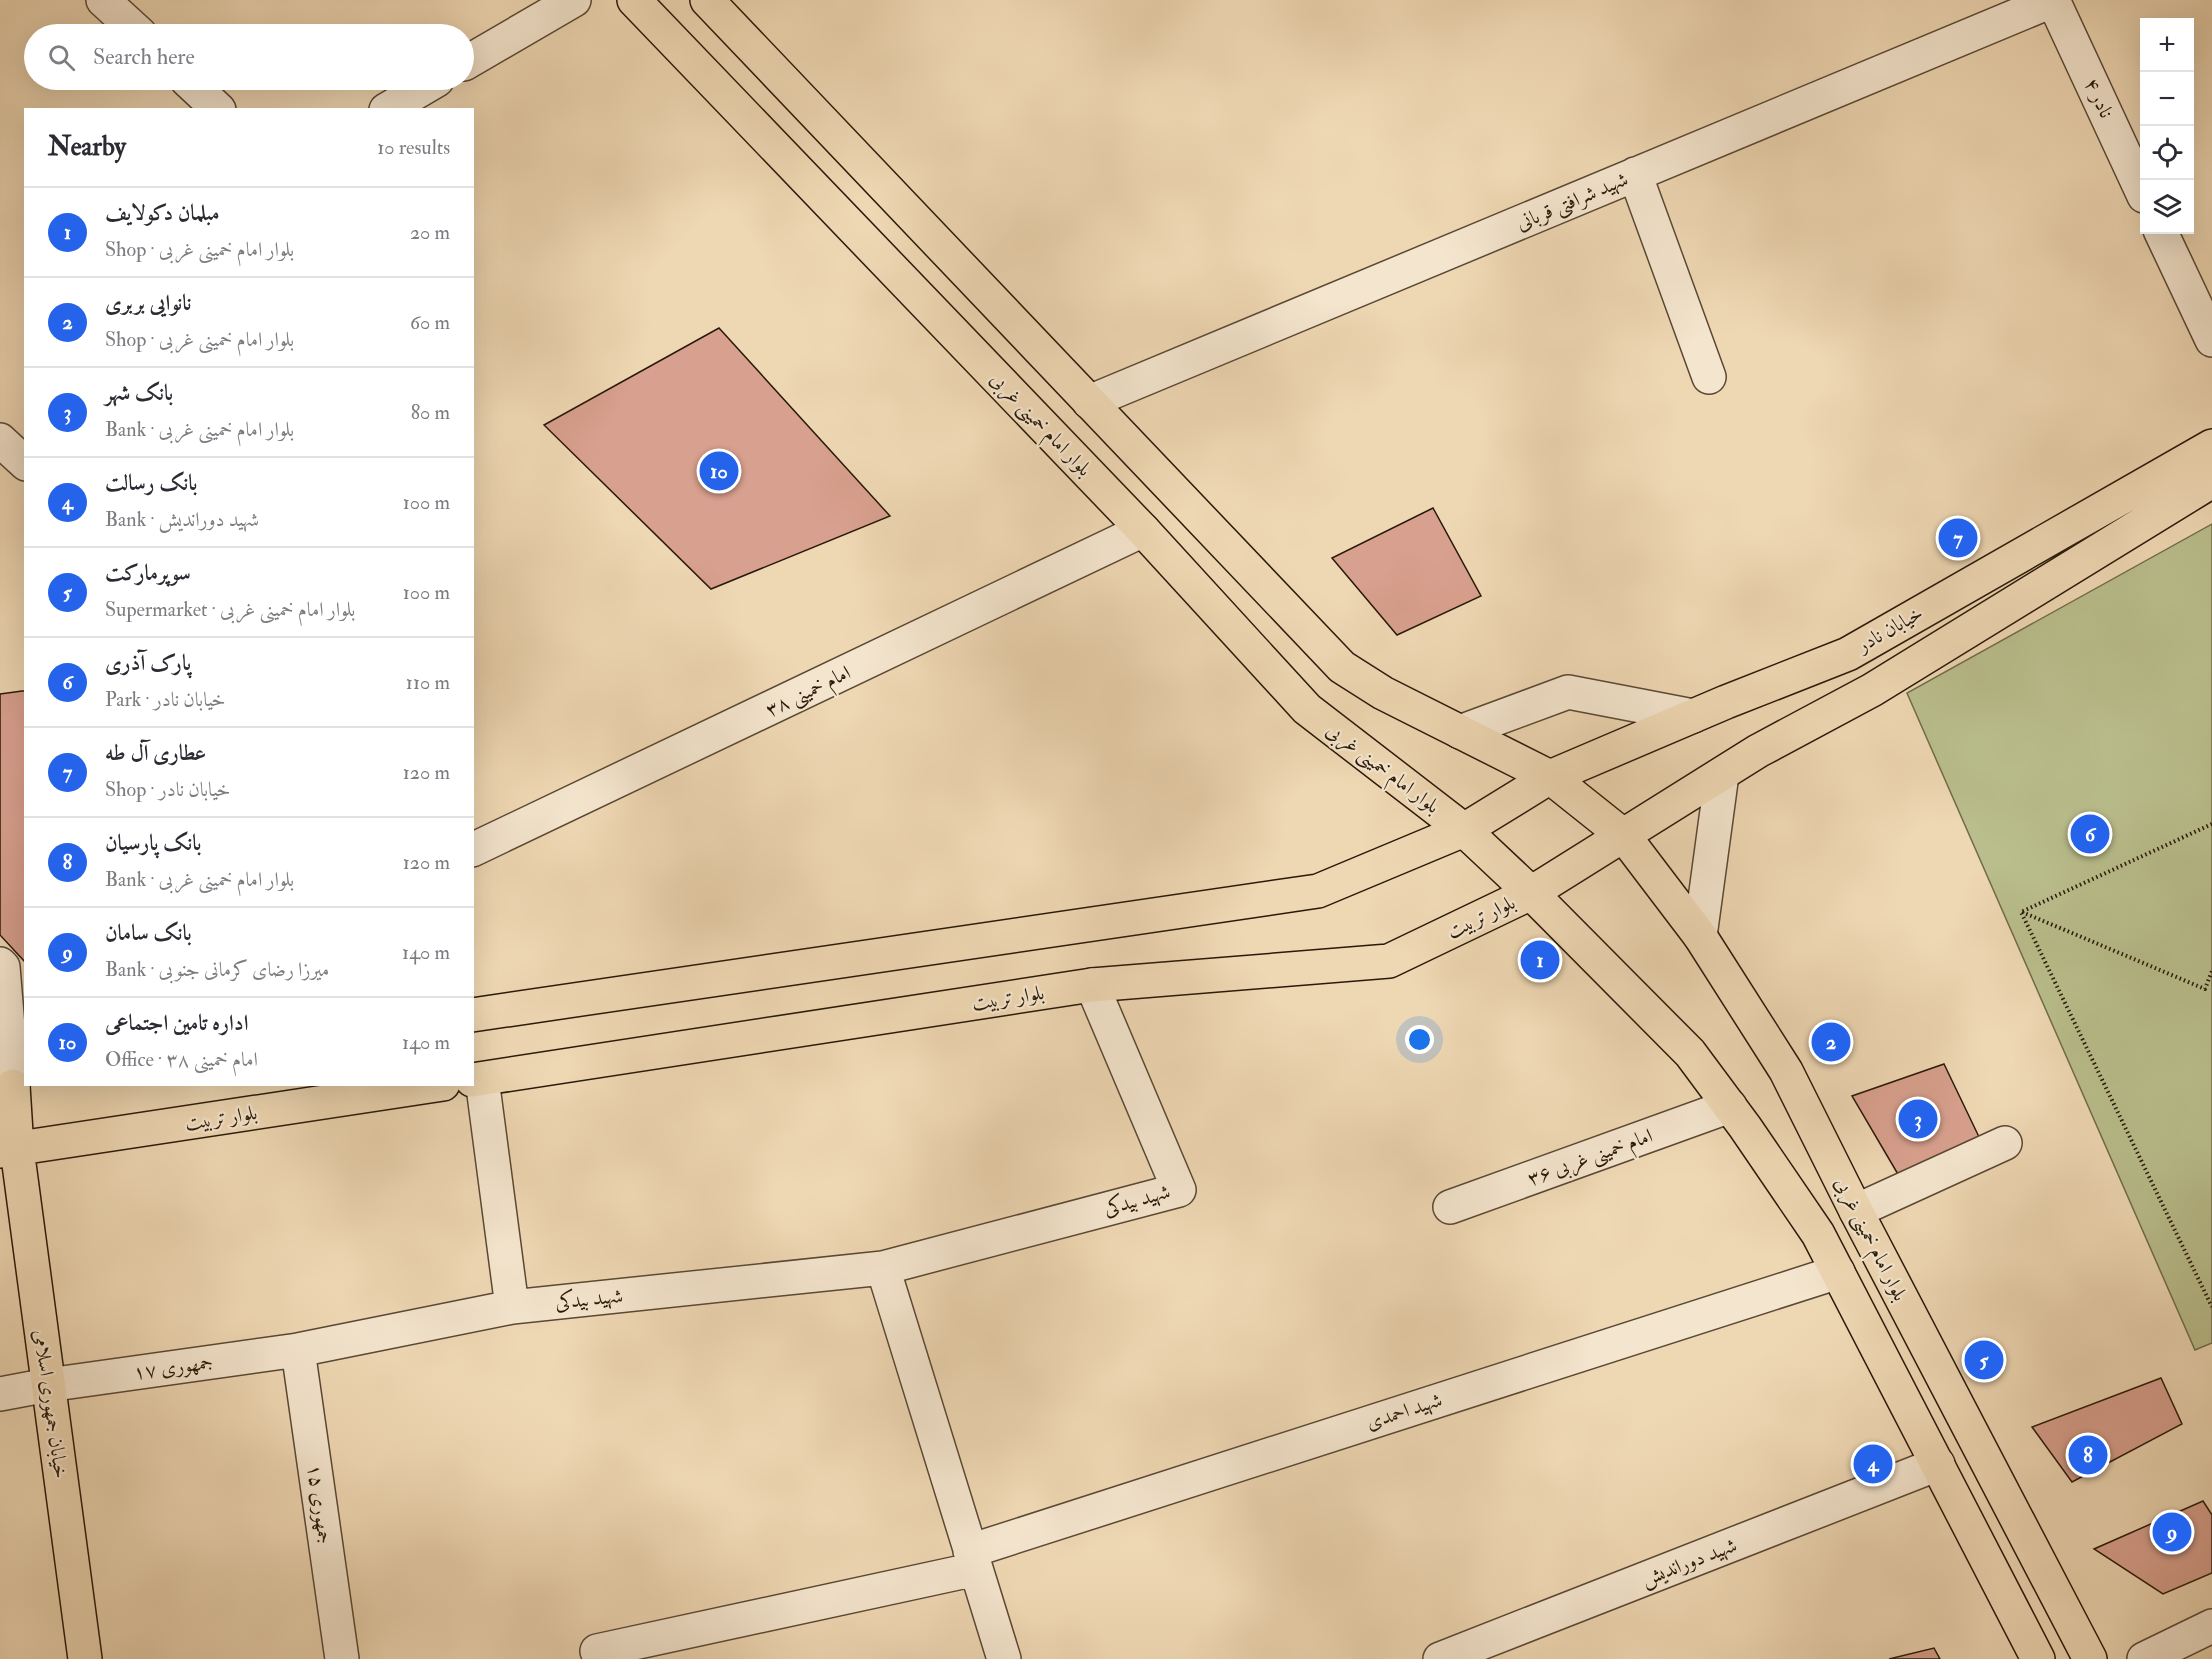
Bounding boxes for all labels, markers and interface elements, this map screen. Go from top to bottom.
map controls [2140,18,2194,234]
button: + [2140,18,2194,72]
search box [24,24,474,90]
icon: search [45,41,78,74]
text: Search here [93,43,195,71]
button: − [2140,72,2194,126]
street label: نادر ۴ [2079,74,2119,122]
button: locate [2140,126,2194,180]
text: Nearby [48,131,126,163]
text: 10 results [377,135,450,160]
street label: شهید شرافتی قربانی [1512,166,1632,238]
button: layers [2140,180,2194,234]
text: مبلمان دکولایف [105,199,220,227]
text: 1 [64,220,71,245]
text: 20 m [410,220,450,245]
text: Shop · بلوار امام خمینی غربی [105,237,294,262]
text: نانوایی بربری [105,289,191,317]
text: 2 [62,310,73,335]
text: 60 m [410,310,450,335]
text: Shop · بلوار امام خمینی غربی [105,327,294,352]
street label: بلوار امام خمینی غربی [981,367,1097,485]
text: بانک شهر [105,379,173,407]
text: 3 [64,400,71,425]
text: 80 m [411,400,450,425]
text: Bank · بلوار امام خمینی غربی [105,417,294,442]
pin: 10 [700,448,738,494]
text: بانک رسالت [105,469,198,497]
text: 4 [62,490,73,515]
text: 100 m [403,490,450,515]
text: Bank · شهید دوراندیش [105,507,259,532]
pin: 7 [1938,516,1978,560]
text: سوپرمارکت [105,559,191,587]
text: 5 [63,580,72,605]
text: 100 m [403,580,450,605]
text: Supermarket · بلوار امام خمینی غربی [105,597,355,622]
street label: خیابان نادر [1851,600,1927,659]
text: پارک آذری [105,649,191,677]
street label: ۳۸ امام خمینی [761,660,857,727]
text: 6 [62,670,73,695]
text: 110 m [406,670,450,695]
text: Park · خیابان نادر [105,687,226,712]
street label: بلوار امام خمینی غربی [1318,717,1445,823]
text: عطاری آل طه [105,739,206,767]
text: 7 [63,760,72,785]
text: 120 m [403,760,450,785]
text: Shop · خیابان نادر [105,777,231,802]
pin: 6 [2070,812,2110,856]
text: بانک پارسیان [105,829,201,857]
text: 8 [63,850,72,875]
text: 120 m [403,850,450,875]
text: Bank · بلوار امام خمینی غربی [105,867,294,892]
street label: بلوار تربیت [1443,890,1519,944]
text: بانک سامان [105,919,192,947]
pin: 1 [1520,938,1560,982]
text: 9 [62,940,73,965]
text: 140 m [402,940,450,965]
text: Bank · میرزا رضای کرمانی جنوبی [105,957,329,982]
street label: بلوار تربیت [970,980,1046,1016]
text: اداره تامین اجتماعی [105,1009,248,1037]
pin: 2 [1812,1020,1850,1064]
your location [1405,1025,1434,1054]
text: 10 [59,1030,76,1055]
text: 140 m [402,1030,450,1055]
text: Office · ۳۸ امام خمینی [105,1047,258,1072]
pin: 3 [1898,1096,1938,1142]
street label: بلوار تربیت [183,1100,259,1136]
street label: امام خمینی غربی ۳۶ [1524,1123,1658,1196]
street label: بلوار امام خمینی غربی [1825,1173,1913,1307]
street label: شهید بیدکی [1101,1179,1173,1221]
street label: شهید بیدکی [554,1283,624,1315]
street label: خیابان جمهوری اسلامی [28,1328,74,1480]
pin: 5 [1964,1338,2004,1382]
street label: جمهوری ۱۷ [132,1349,214,1385]
street label: شهید احمدی [1363,1387,1445,1435]
pin: 8 [2068,1432,2108,1478]
pin: 4 [1854,1442,1892,1486]
street label: جمهوری ۱۵ [302,1463,338,1545]
pin: 9 [2152,1510,2192,1555]
street label: شهید دوراندیش [1638,1532,1741,1593]

